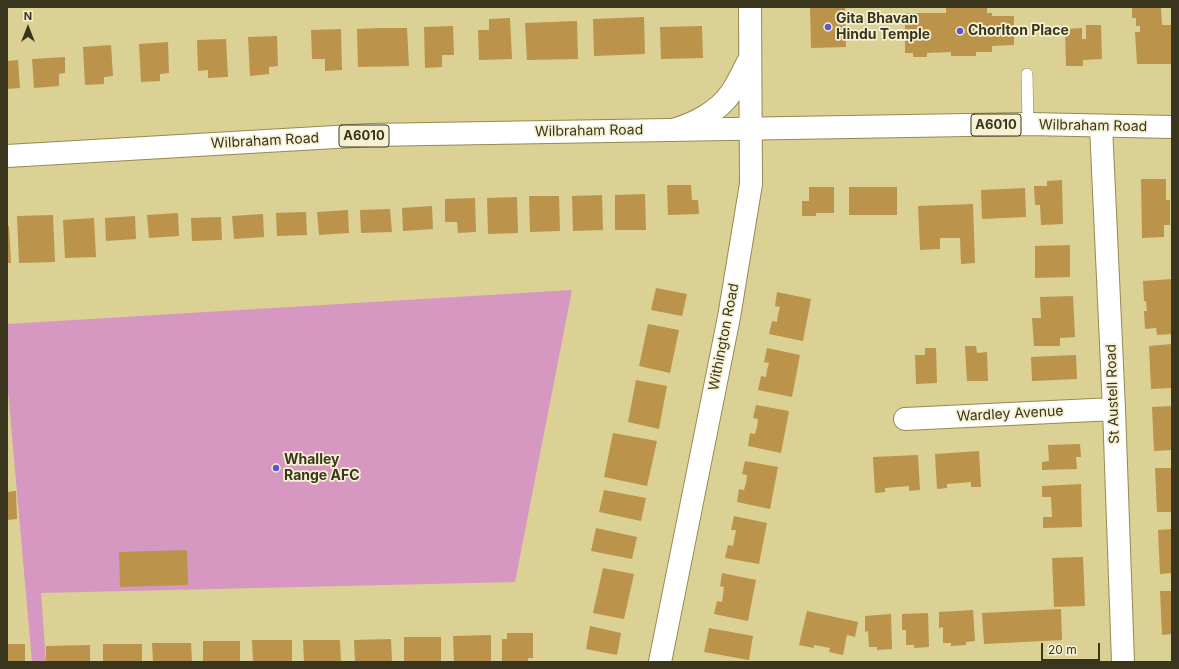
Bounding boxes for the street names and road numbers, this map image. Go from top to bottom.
road number: A6010 [971,114,1021,136]
street label: Wilbraham Road [1039,117,1147,135]
street label: Wilbraham Road [535,122,643,140]
road number: A6010 [339,125,389,147]
street label: Wilbraham Road [210,130,320,152]
street label: Withington Road [705,282,743,392]
street label: St Austell Road [1103,344,1123,444]
street label: Wardley Avenue [956,403,1064,425]

